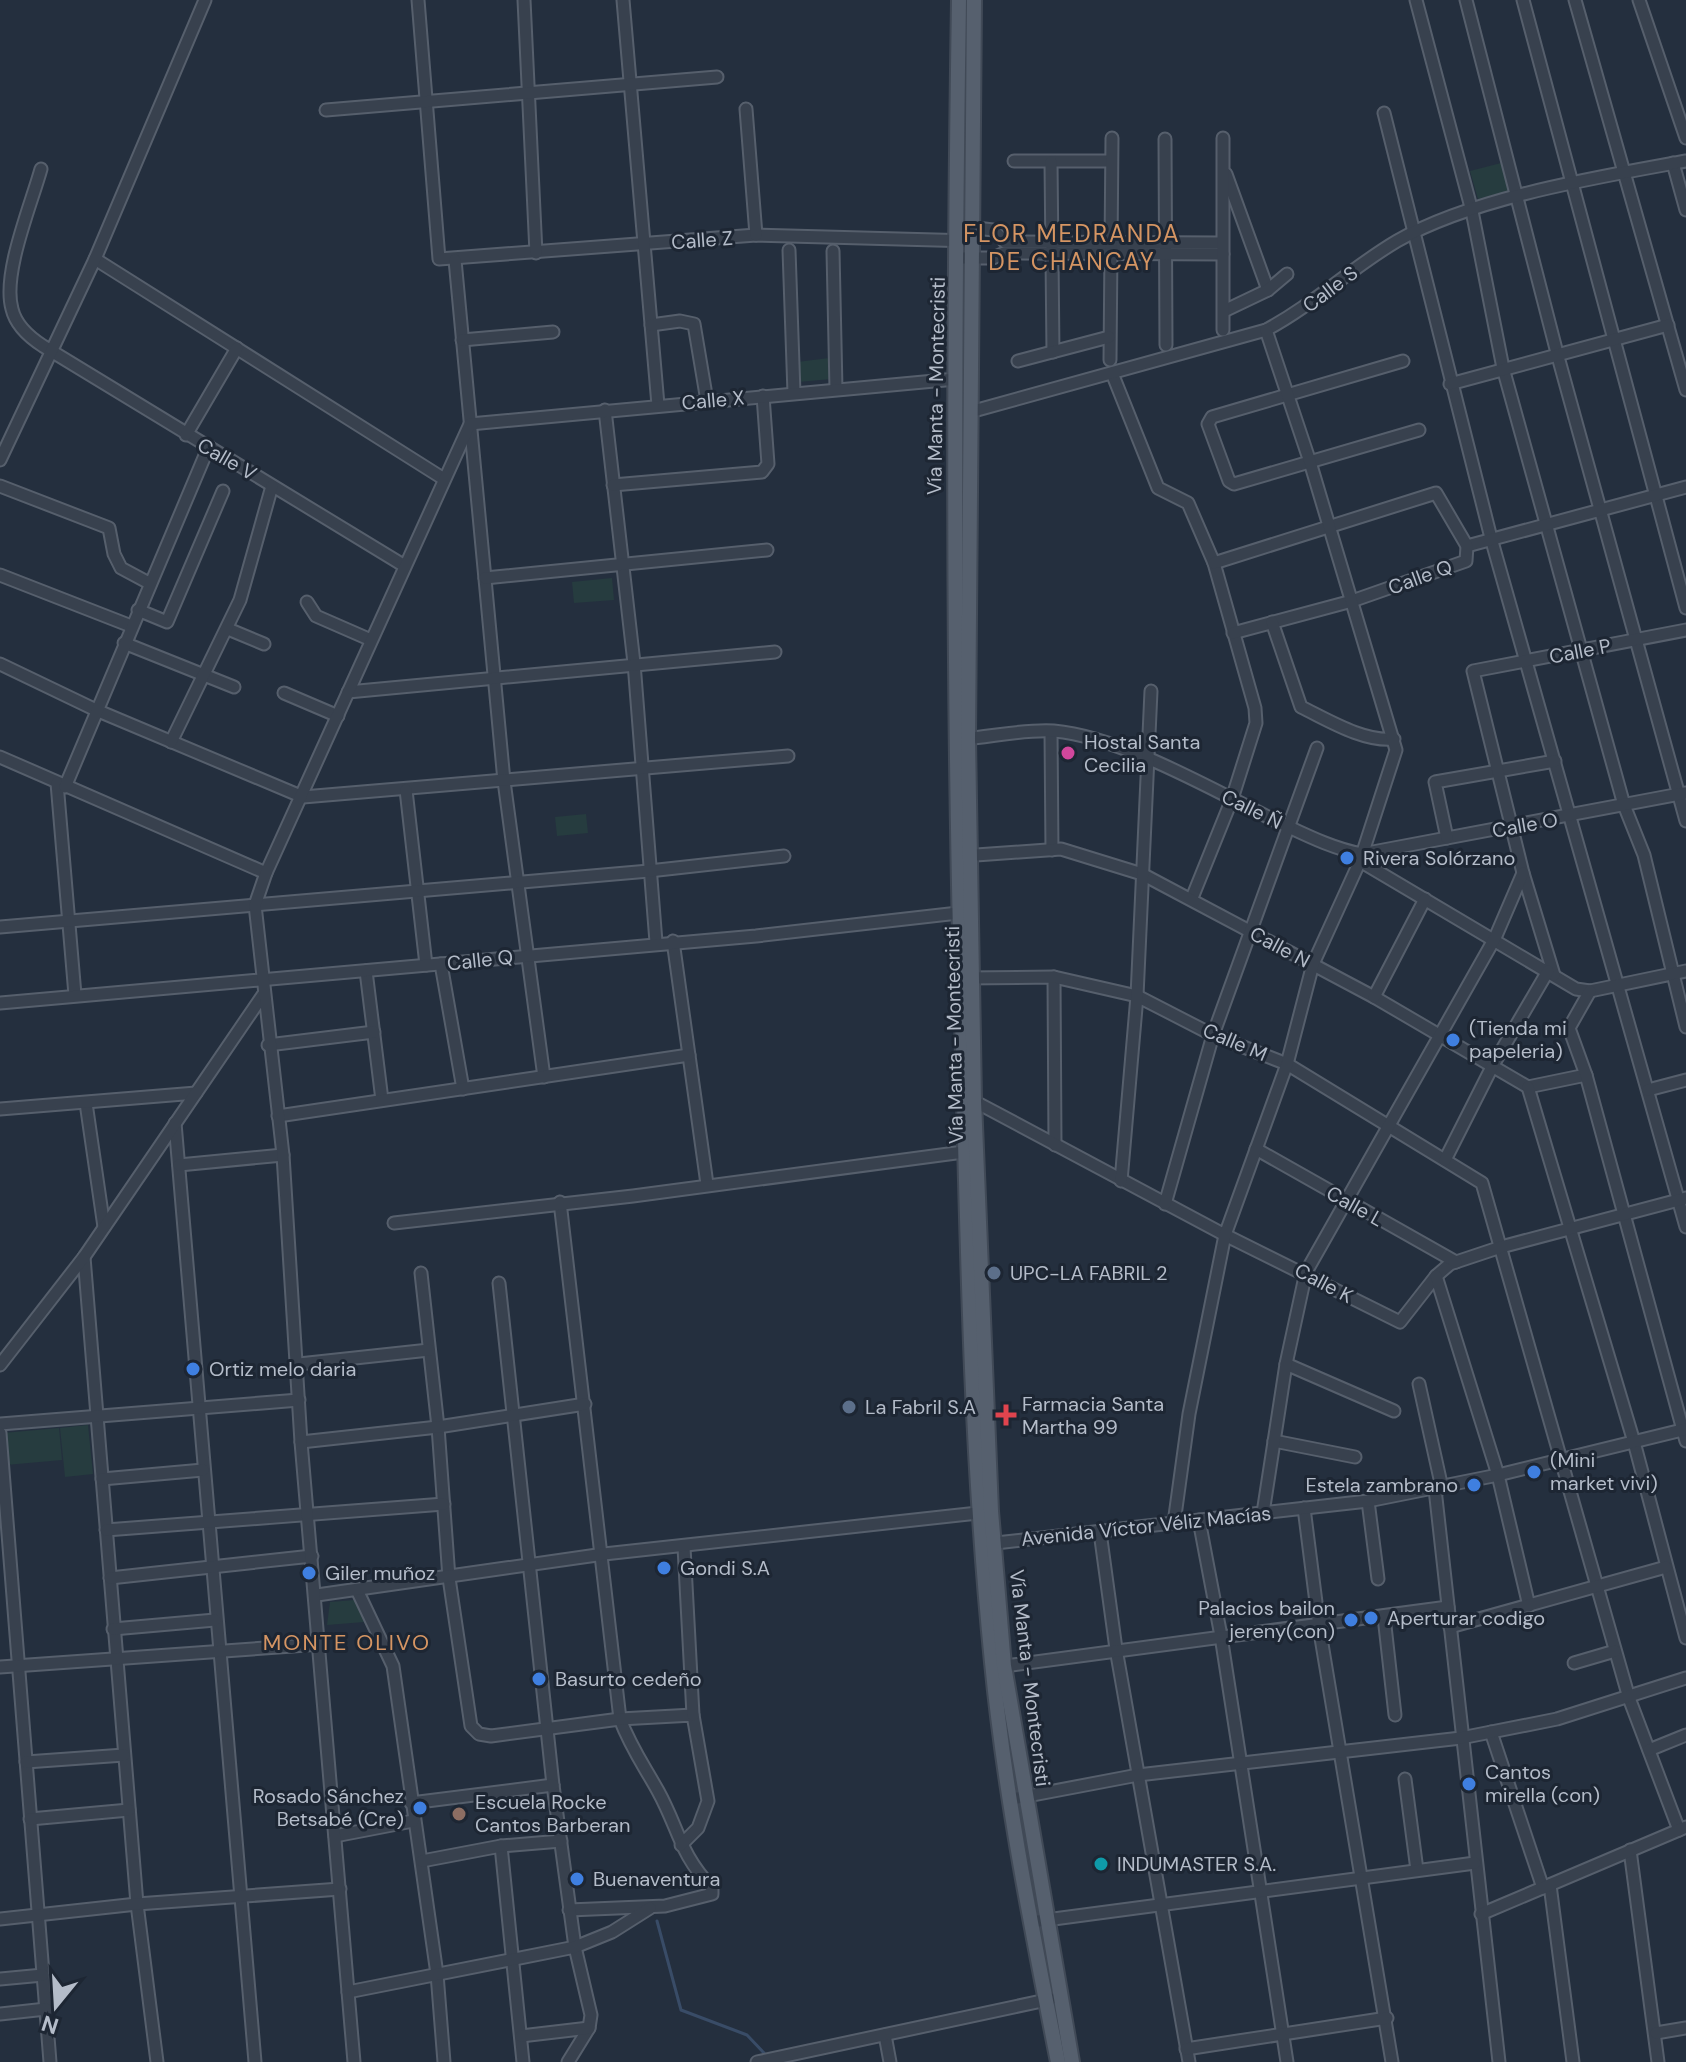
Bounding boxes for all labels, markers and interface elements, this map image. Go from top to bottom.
district label: FLOR MEDRANDA DE CHANCAY [963,218,1181,277]
street label: Calle Z [670,225,734,255]
street label: Calle S [1297,260,1363,318]
street label: Vía Manta - Montecristi [921,277,951,495]
street label: Calle X [681,384,745,416]
street label: Calle V [193,432,261,486]
street label: Calle Q [1384,553,1456,601]
street label: Calle P [1547,632,1613,670]
place label: Hostal Santa Cecilia [1084,729,1200,778]
marker: Hostal Santa Cecilia [1059,744,1077,762]
street label: Calle Ñ [1217,783,1287,835]
street label: Calle O [1490,806,1560,844]
place label: Rivera Solórzano [1363,845,1515,871]
marker: Rivera Solórzano [1338,849,1356,867]
street label: Calle N [1245,920,1315,974]
street label: Vía Manta - Montecristi [939,926,969,1144]
street label: Calle Q [446,944,514,976]
place label: (Tienda mi papeleria) [1469,1015,1567,1064]
street label: Calle M [1199,1017,1271,1067]
marker: (Tienda mi papeleria) [1444,1031,1462,1049]
street label: Calle L [1322,1180,1388,1232]
street label: Calle K [1290,1257,1358,1309]
place label: UPC-LA FABRIL 2 [1010,1260,1168,1286]
marker: UPC-LA FABRIL 2 [985,1264,1003,1282]
place label: Ortiz melo daria [209,1356,356,1382]
marker: Ortiz melo daria [184,1360,202,1378]
place label: Farmacia Santa Martha 99 [1022,1391,1164,1440]
place label: La Fabril S.A [865,1394,976,1420]
marker: La Fabril S.A [840,1398,858,1416]
marker: Farmacia Santa Martha 99 [997,1406,1015,1424]
place label: (Mini market vivi) [1550,1447,1658,1496]
marker: (Mini market vivi) [1525,1463,1543,1481]
place label: Estela zambrano [1306,1472,1458,1498]
marker: Estela zambrano [1465,1476,1483,1494]
street label: Avenida Víctor Véliz Macías [1020,1500,1272,1552]
place label: Gondi S.A [680,1555,770,1581]
marker: Gondi S.A [655,1559,673,1577]
place label: Giler muñoz [325,1560,435,1586]
marker: Giler muñoz [300,1564,318,1582]
street label: Vía Manta - Montecristi [1004,1568,1056,1788]
place label: Palacios bailon jereny(con) [1198,1595,1335,1644]
place label: Aperturar codigo [1387,1605,1545,1631]
marker: Aperturar codigo [1362,1609,1380,1627]
marker: Palacios bailon jereny(con) [1342,1611,1360,1629]
district label: MONTE OLIVO [263,1628,431,1657]
place label: Basurto cedeño [555,1666,702,1692]
marker: Basurto cedeño [530,1670,548,1688]
place label: Cantos mirella (con) [1485,1759,1600,1808]
marker: Cantos mirella (con) [1460,1775,1478,1793]
place label: Rosado Sánchez Betsabé (Cre) [253,1783,404,1832]
place label: Escuela Rocke Cantos Barberan [475,1789,630,1838]
marker: Rosado Sánchez Betsabé (Cre) [411,1799,429,1817]
marker: Escuela Rocke Cantos Barberan [450,1805,468,1823]
place label: INDUMASTER S.A. [1117,1851,1276,1877]
marker: INDUMASTER S.A. [1092,1855,1110,1873]
place label: Buenaventura [593,1866,720,1892]
marker: Buenaventura [568,1870,586,1888]
north arrow [16,1966,96,2046]
text: N [38,2008,62,2041]

